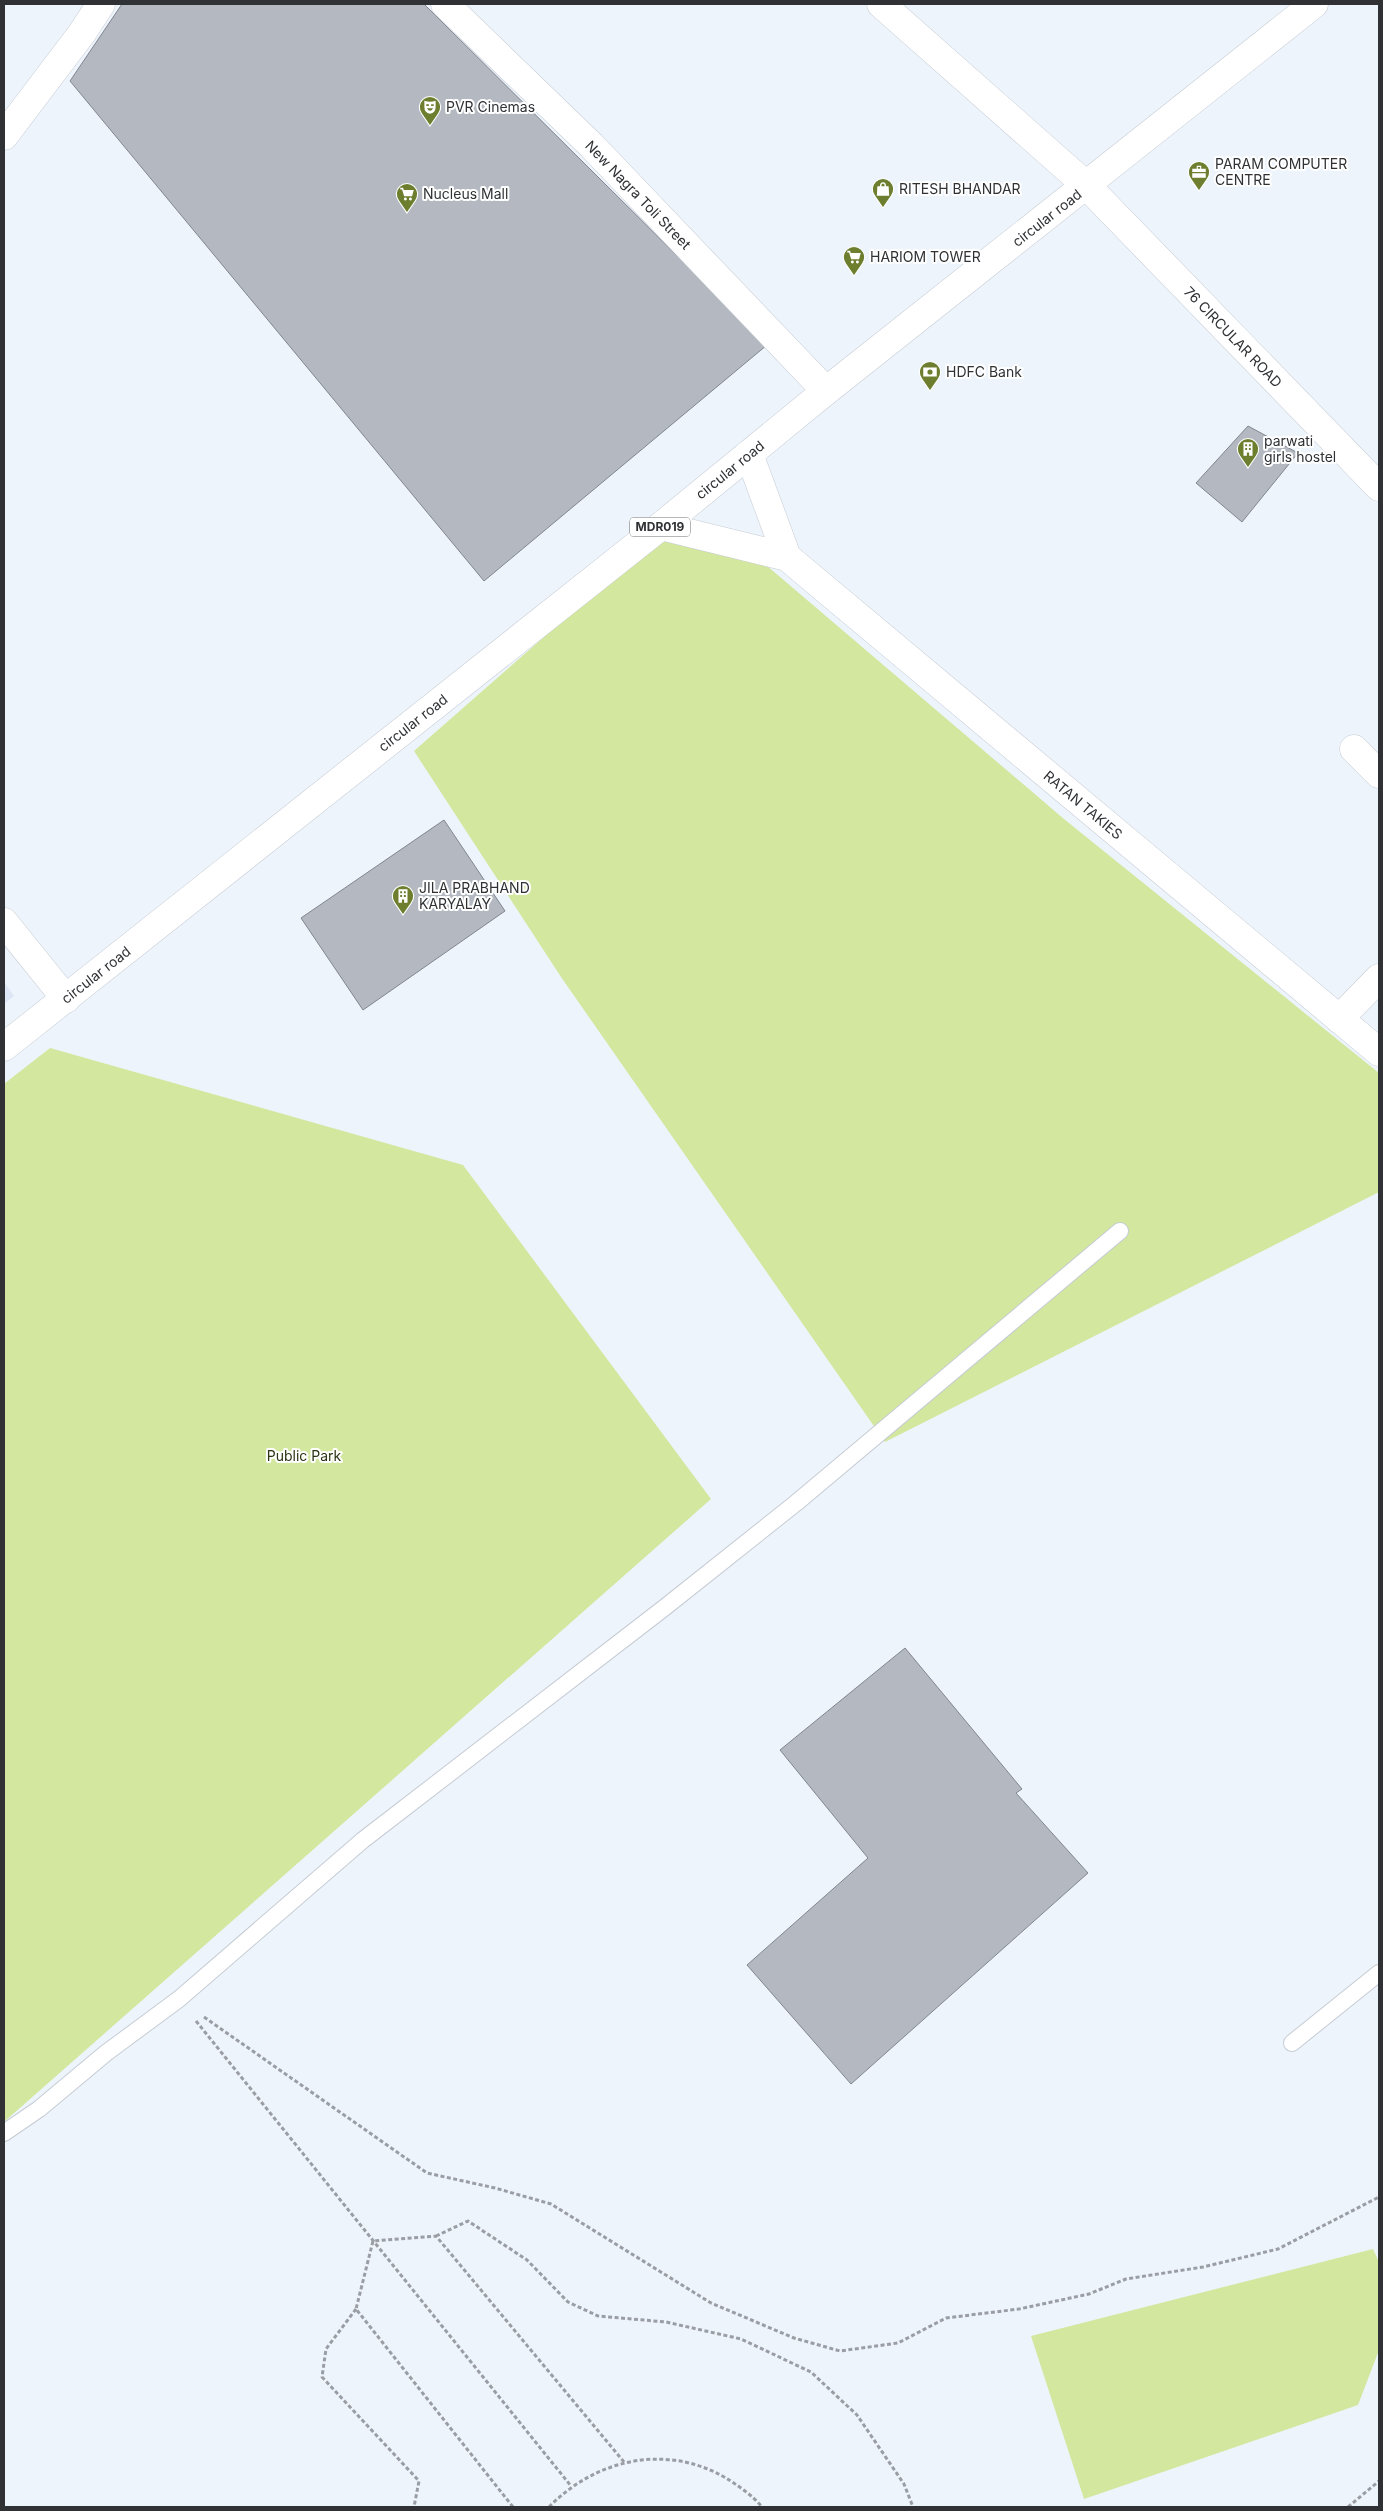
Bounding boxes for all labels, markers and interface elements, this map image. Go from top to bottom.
theatre icon: PVR Cinemas [418,95,442,126]
place label: PVR Cinemas [446,98,535,115]
street label: New Nagra Toli Street [582,137,695,253]
place label: PARAM COMPUTER CENTRE [1215,155,1347,188]
office icon: PARAM COMPUTER CENTRE [1187,160,1211,191]
shop icon: RITESH BHANDAR [871,177,895,208]
place label: RITESH BHANDAR [899,180,1021,197]
supermarket icon: Nucleus Mall [395,182,419,213]
place label: Nucleus Mall [423,185,508,202]
street label: circular road [1009,185,1085,250]
supermarket icon: HARIOM TOWER [842,245,866,276]
place label: HARIOM TOWER [870,248,981,265]
street label: 76 CIRCULAR ROAD [1181,283,1286,391]
bank icon: HDFC Bank [918,360,942,391]
place label: HDFC Bank [946,363,1022,380]
place label: parwati girls hostel [1264,432,1336,465]
street label: circular road [692,437,767,502]
building icon: parwati girls hostel [1236,437,1260,468]
road number: MDR019 [630,518,690,536]
street label: circular road [375,690,451,755]
street label: RATAN TAKIES [1040,767,1126,842]
place label: JILA PRABHAND KARYALAY [419,879,530,912]
building icon: JILA PRABHAND KARYALAY [391,884,415,915]
street label: circular road [58,942,134,1007]
park label: Public Park [267,1447,342,1464]

